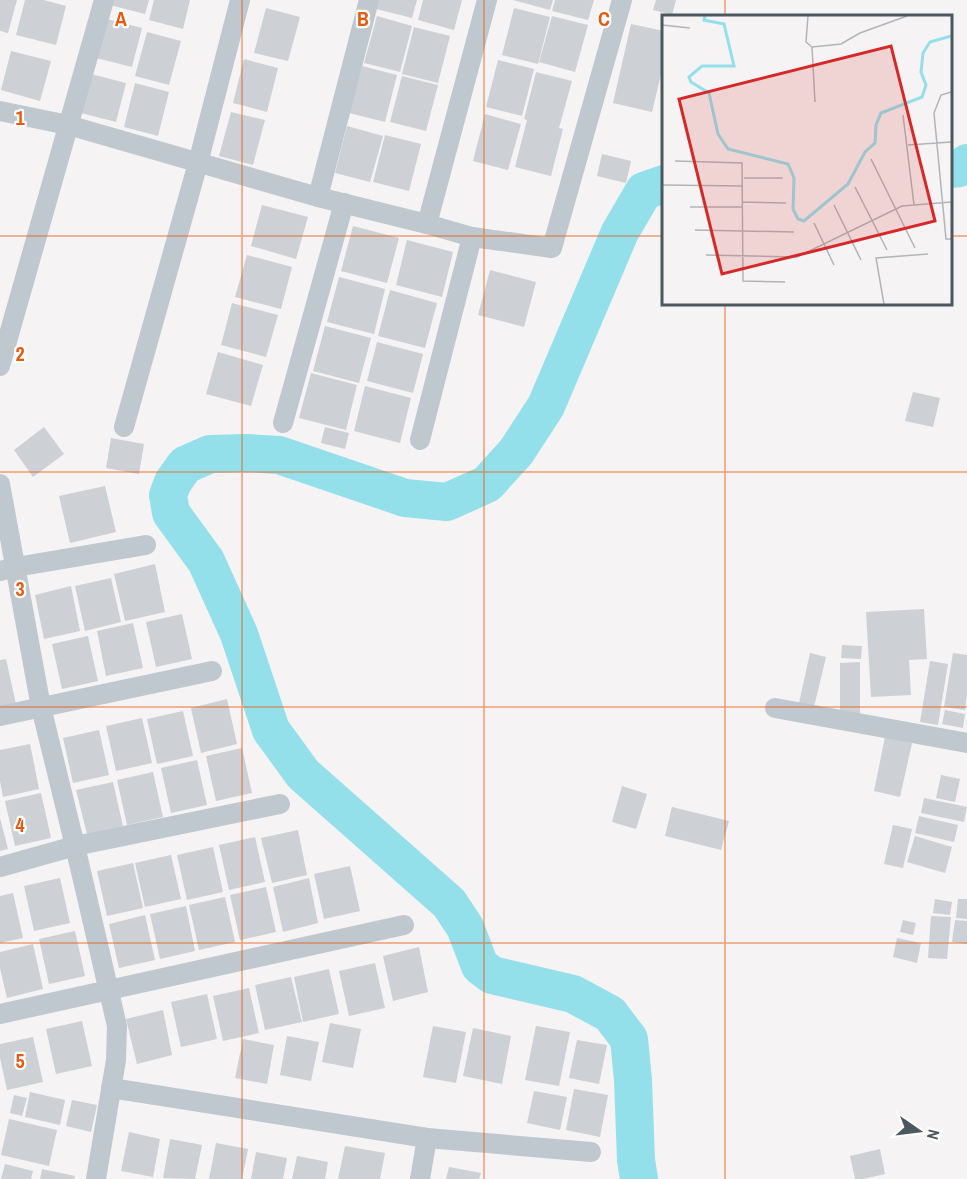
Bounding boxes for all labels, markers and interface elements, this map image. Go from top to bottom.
text: A [115,5,127,32]
text: B [357,5,369,32]
text: C [598,5,610,32]
inset map [662,15,952,304]
text: 1 [15,104,25,131]
text: 2 [15,340,25,367]
text: 3 [15,575,25,602]
text: 4 [15,811,25,838]
text: 5 [15,1047,25,1074]
north arrow [889,1101,949,1161]
text: N [922,1127,945,1142]

